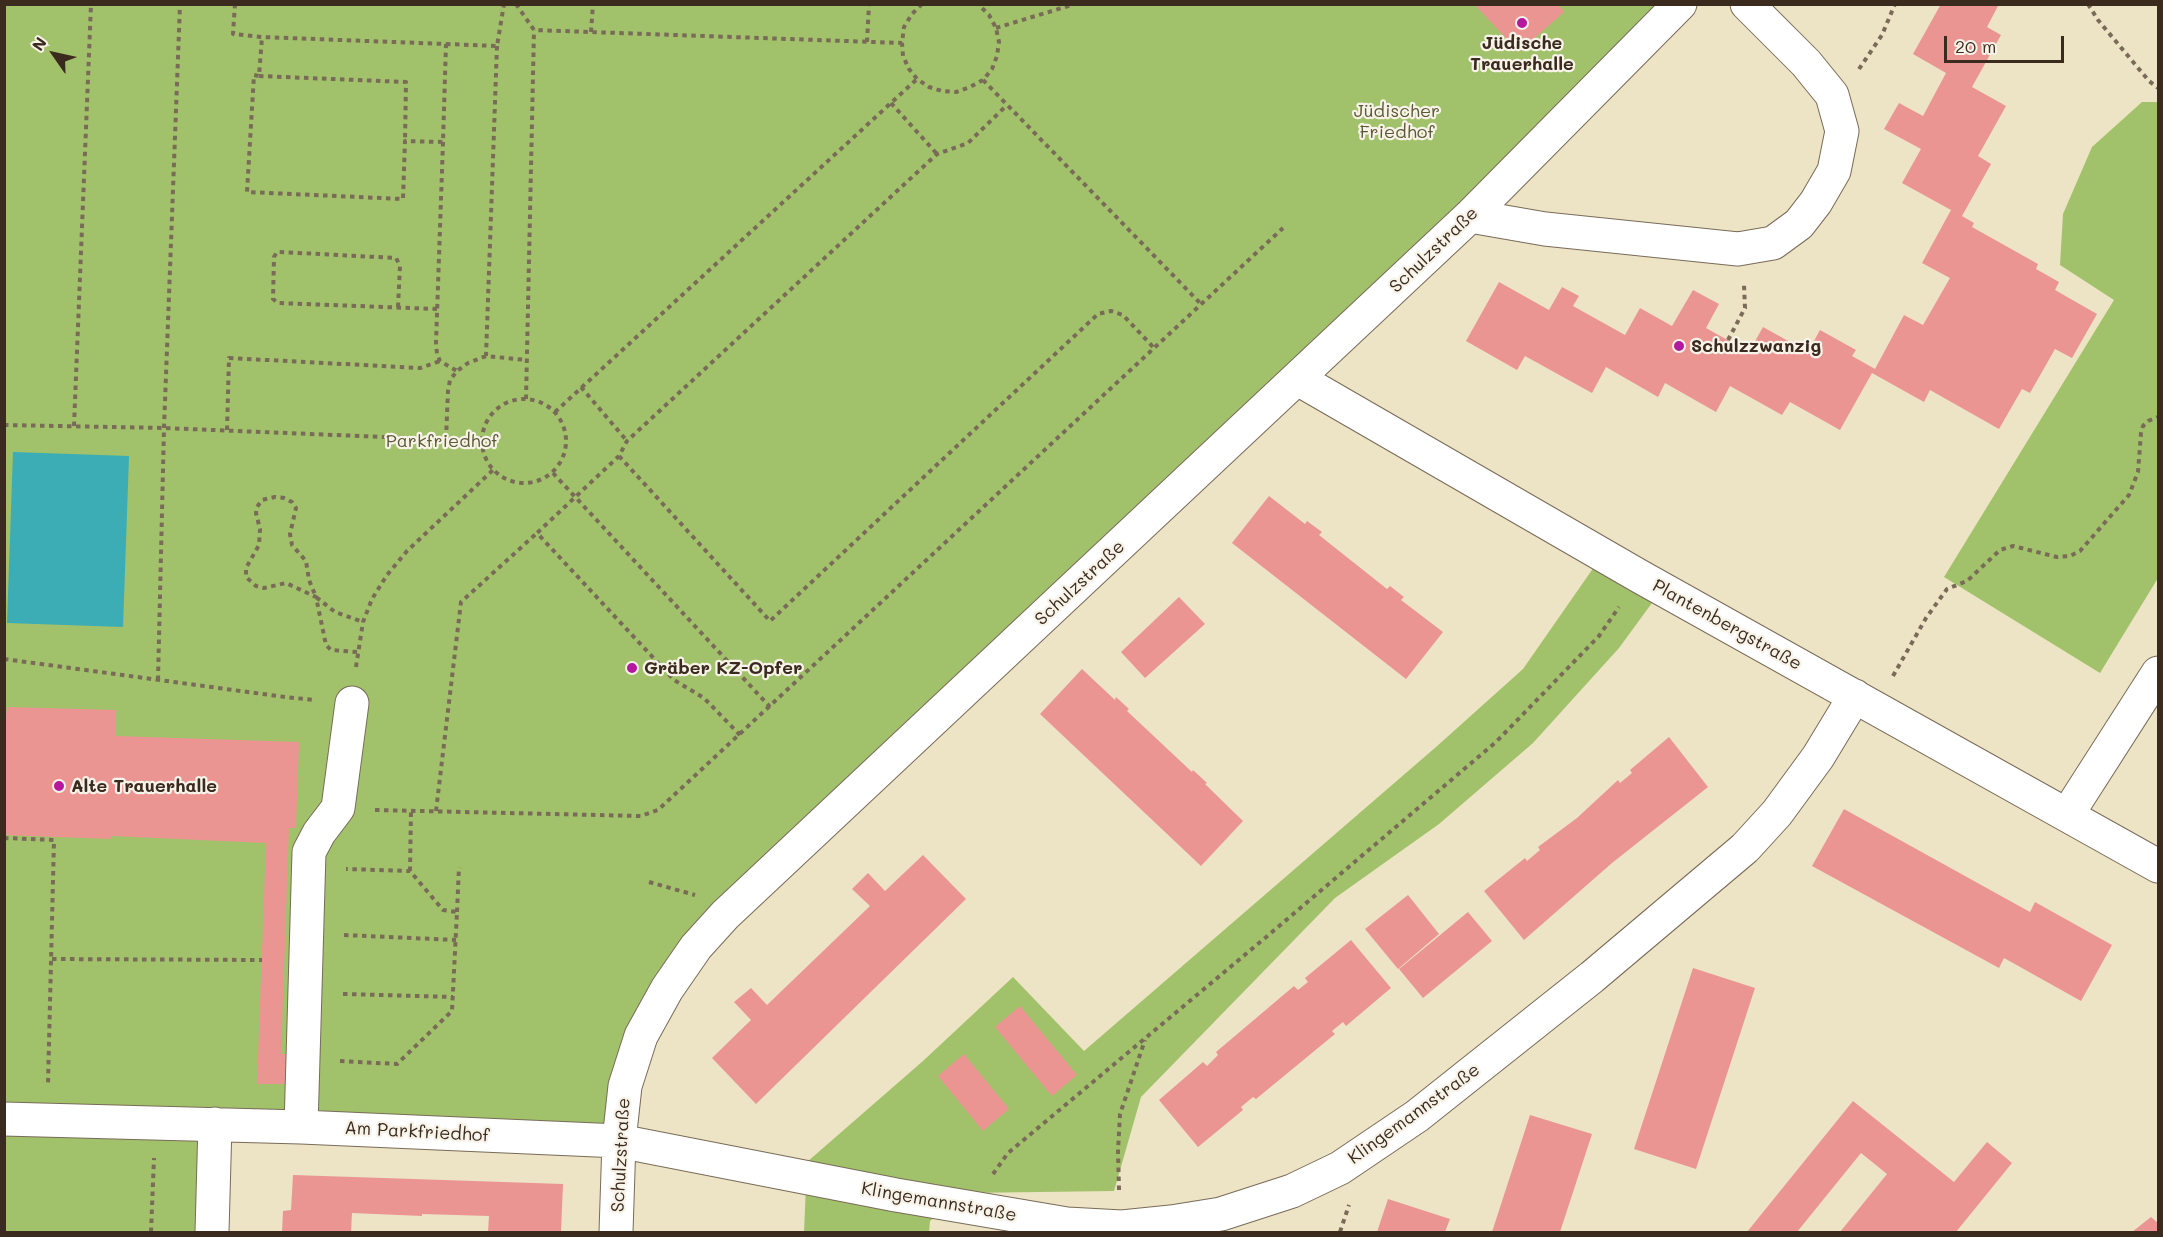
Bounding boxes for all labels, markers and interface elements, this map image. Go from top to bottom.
marker: Jüdische Trauerhalle [1515,16,1529,30]
north arrow [24,24,84,84]
scale bar [1947,24,2067,62]
place label: Jüdische Trauerhalle [1470,32,1574,74]
text: N [27,33,51,55]
text: 20 m [1955,34,1996,58]
park label: Jüdischer Friedhof [1354,100,1440,142]
street label: Schulzstraße [1385,202,1483,298]
place label: Schulzzwanzig [1691,335,1821,357]
marker: Schulzzwanzig [1672,339,1686,353]
park label: Parkfriedhof [386,430,498,452]
street label: Schulzstraße [1031,536,1129,630]
street label: Plantenbergstraße [1649,575,1805,675]
place label: Gräber KZ-Opfer [644,657,802,679]
marker: Gräber KZ-Opfer [625,661,639,675]
place label: Alte Trauerhalle [71,775,217,797]
marker: Alte Trauerhalle [52,779,66,793]
street label: Klingemannstraße [1344,1059,1484,1169]
street label: Schulzstraße [607,1097,635,1213]
street label: Am Parkfriedhof [344,1117,490,1147]
street label: Klingemannstraße [860,1178,1018,1226]

